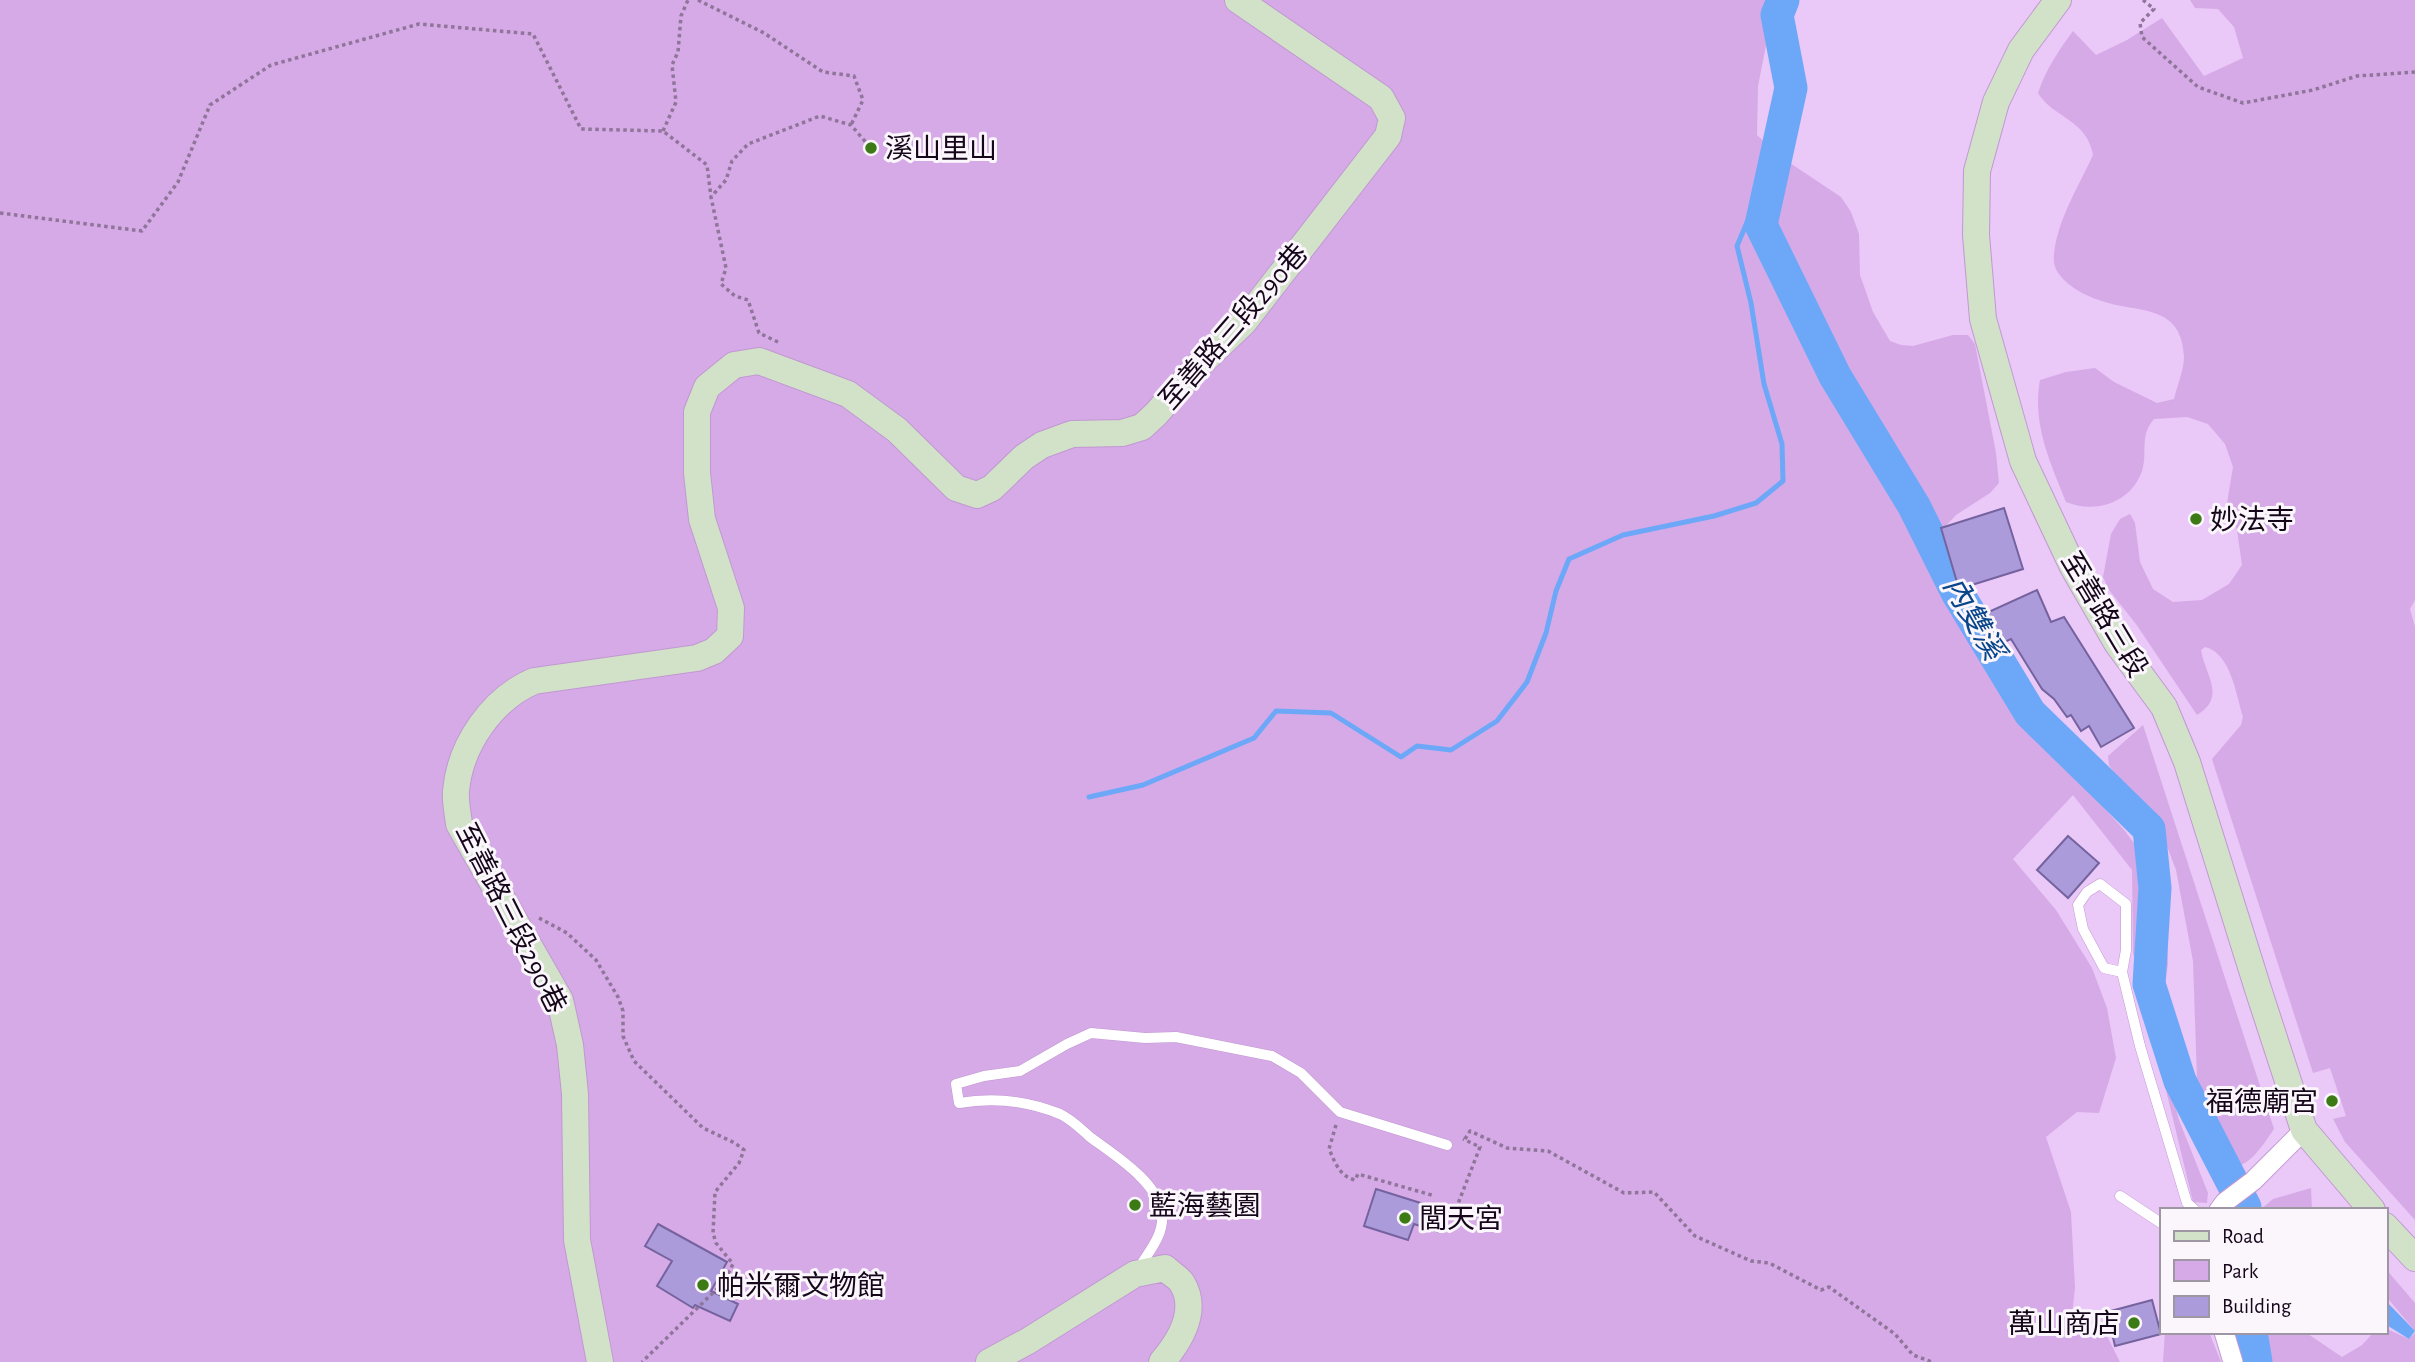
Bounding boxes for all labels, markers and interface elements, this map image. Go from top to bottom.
place label: 溪山里山 [885,134,997,164]
marker: 溪山里山 [863,140,879,156]
street label: 至善路三段290巷 [1154,238,1314,415]
place label: 妙法寺 [2210,505,2294,535]
marker: 妙法寺 [2188,511,2204,527]
street label: 至善路三段 [2055,547,2153,682]
water label: 內雙溪 [1938,571,2012,668]
street label: 至善路三段290巷 [450,819,572,1018]
place label: 福德廟宮 [2206,1087,2318,1117]
marker: 福德廟宮 [2324,1093,2340,1109]
place label: 藍海藝園 [1149,1191,1261,1221]
marker: 藍海藝園 [1127,1197,1143,1213]
place label: 閭天宮 [1419,1204,1503,1234]
legend [2160,1208,2387,1334]
marker: 閭天宮 [1397,1210,1413,1226]
text: Road [2222,1226,2264,1247]
text: Park [2222,1261,2259,1282]
place label: 帕米爾文物館 [717,1271,885,1301]
marker: 帕米爾文物館 [695,1277,711,1293]
text: Building [2222,1296,2292,1317]
place label: 萬山商店 [2008,1309,2120,1339]
marker: 萬山商店 [2126,1315,2142,1331]

